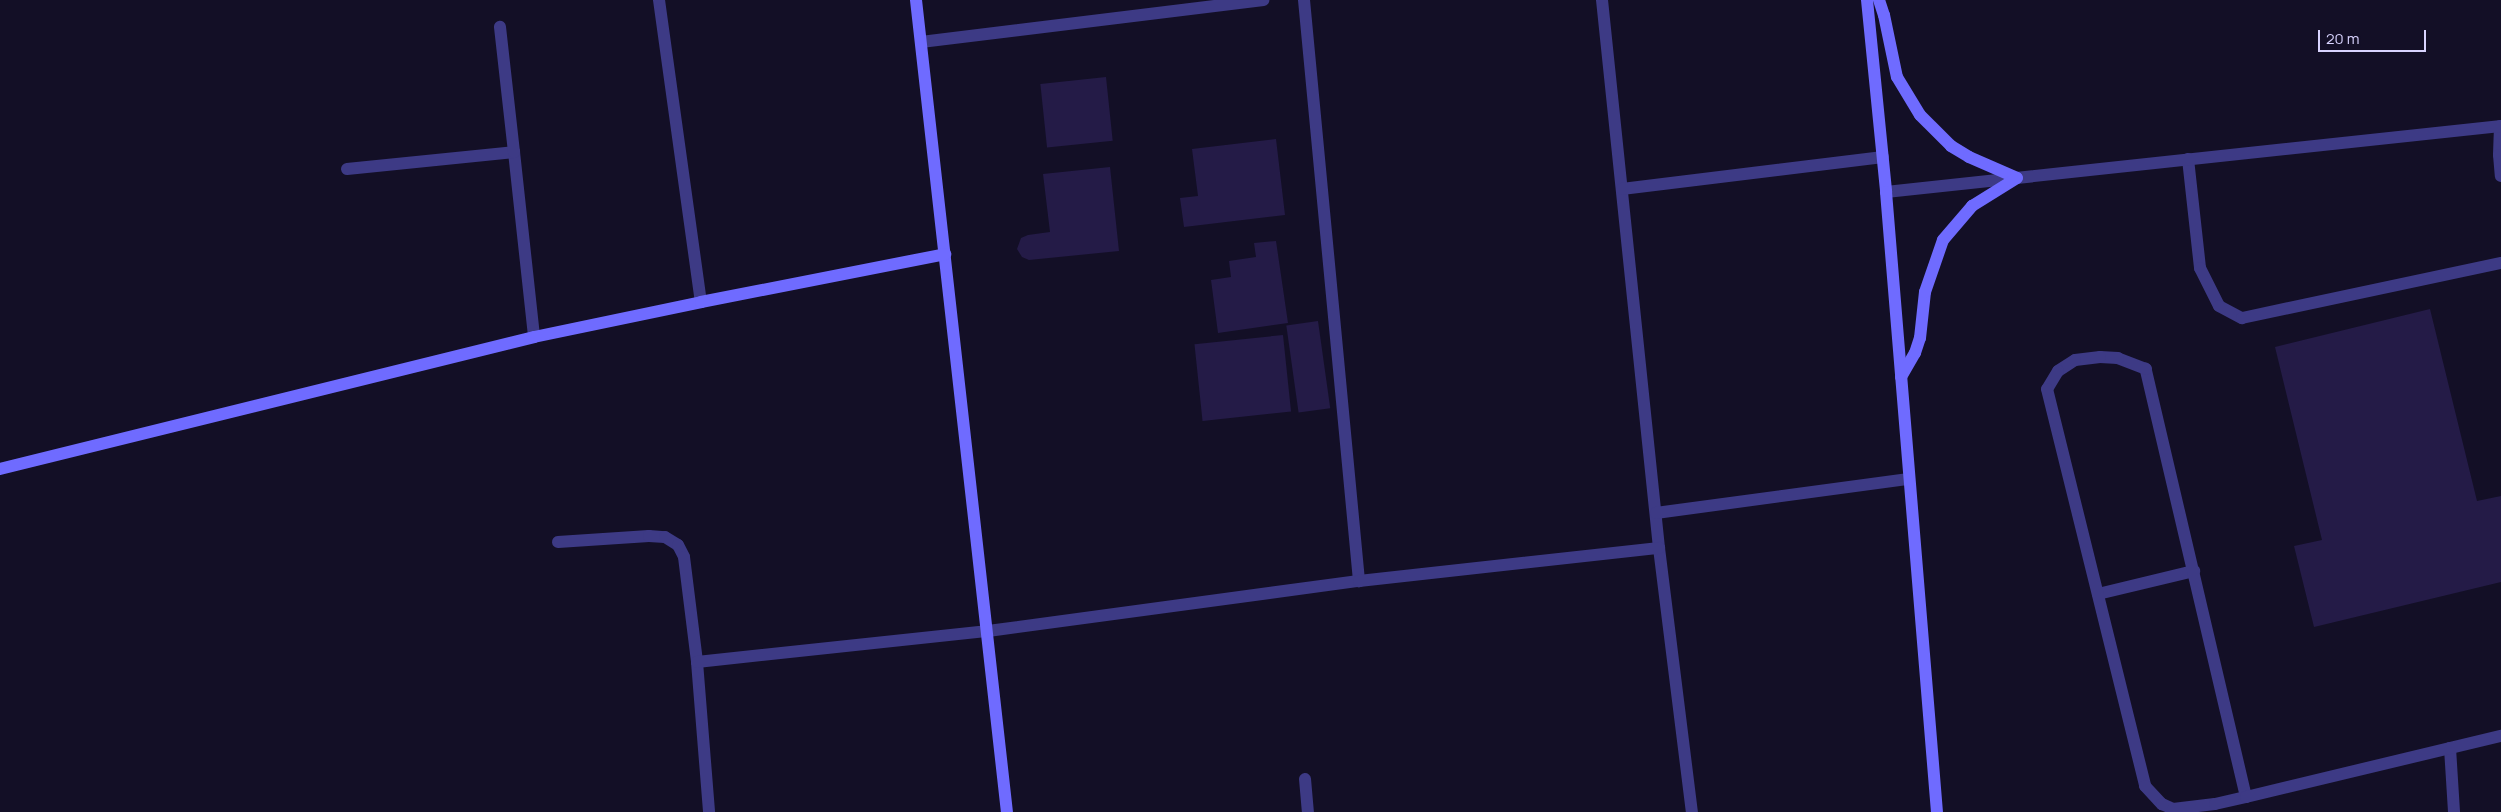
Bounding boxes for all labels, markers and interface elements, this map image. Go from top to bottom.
scale bar [2321,20,2428,52]
text: 20 m [2326,28,2359,49]

